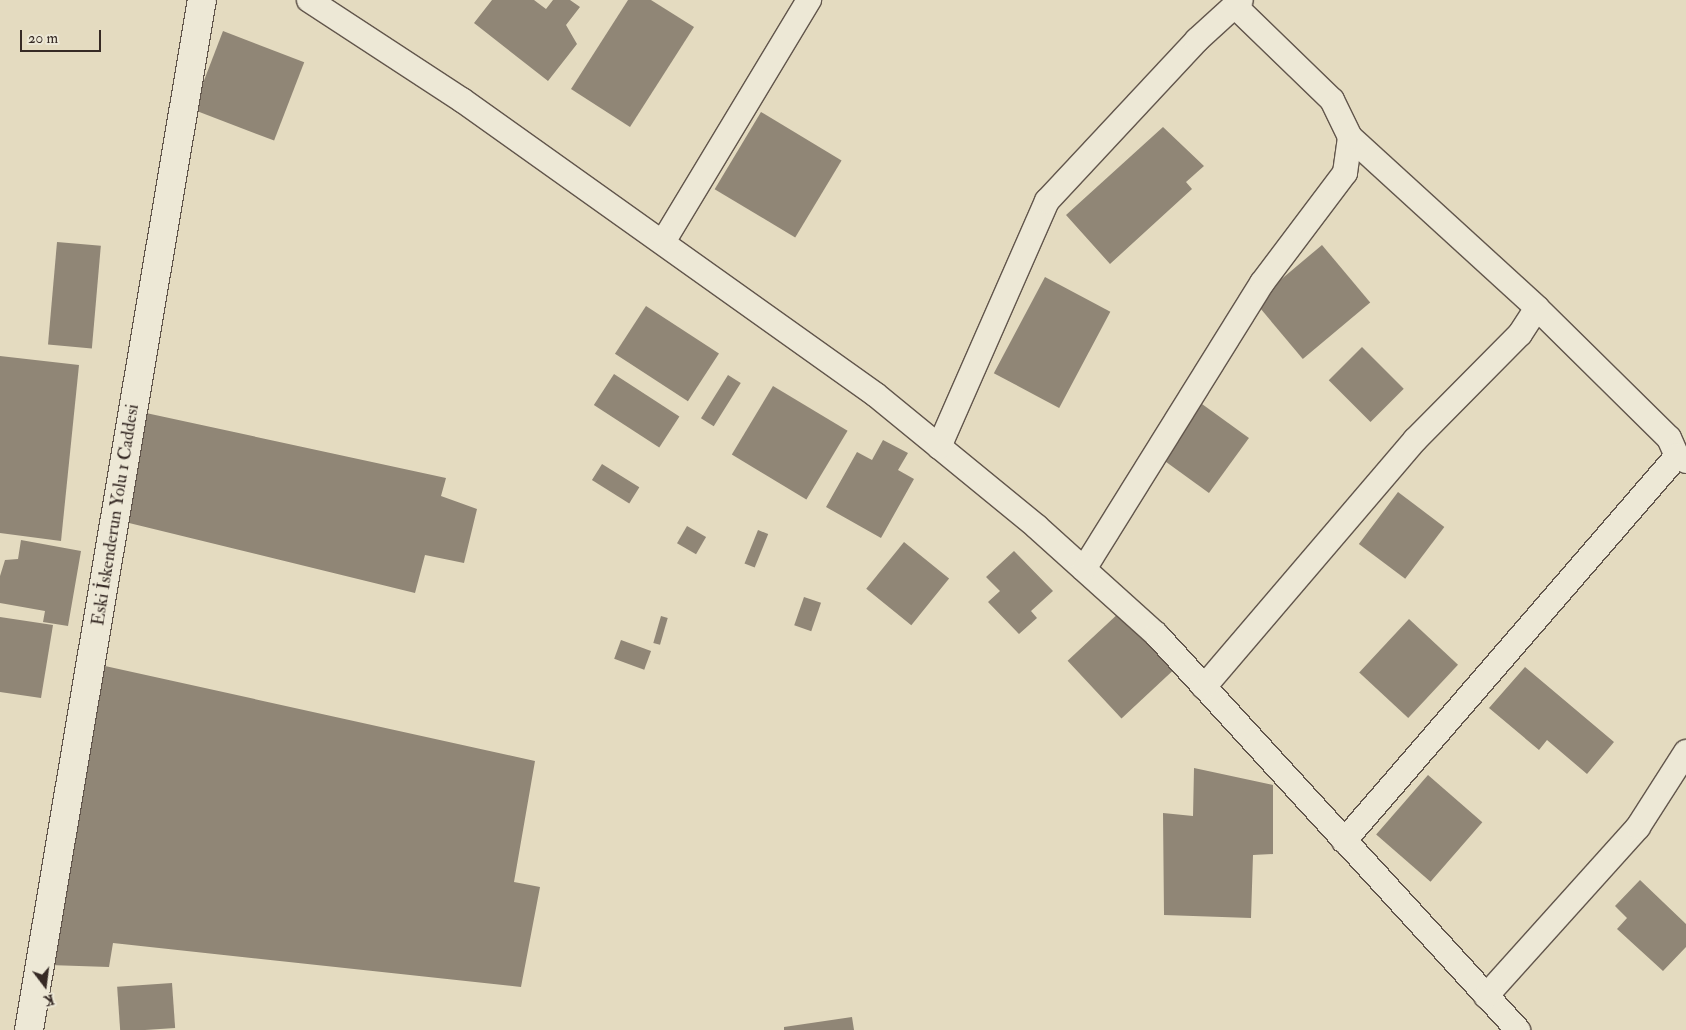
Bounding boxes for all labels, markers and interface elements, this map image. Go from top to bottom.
scale bar [22,20,104,52]
text: 20 m [28,29,58,48]
street label: Eski İskenderun Yolu 1 Caddesi [88,403,144,627]
north arrow [20,960,70,1010]
text: K [42,990,56,1009]

